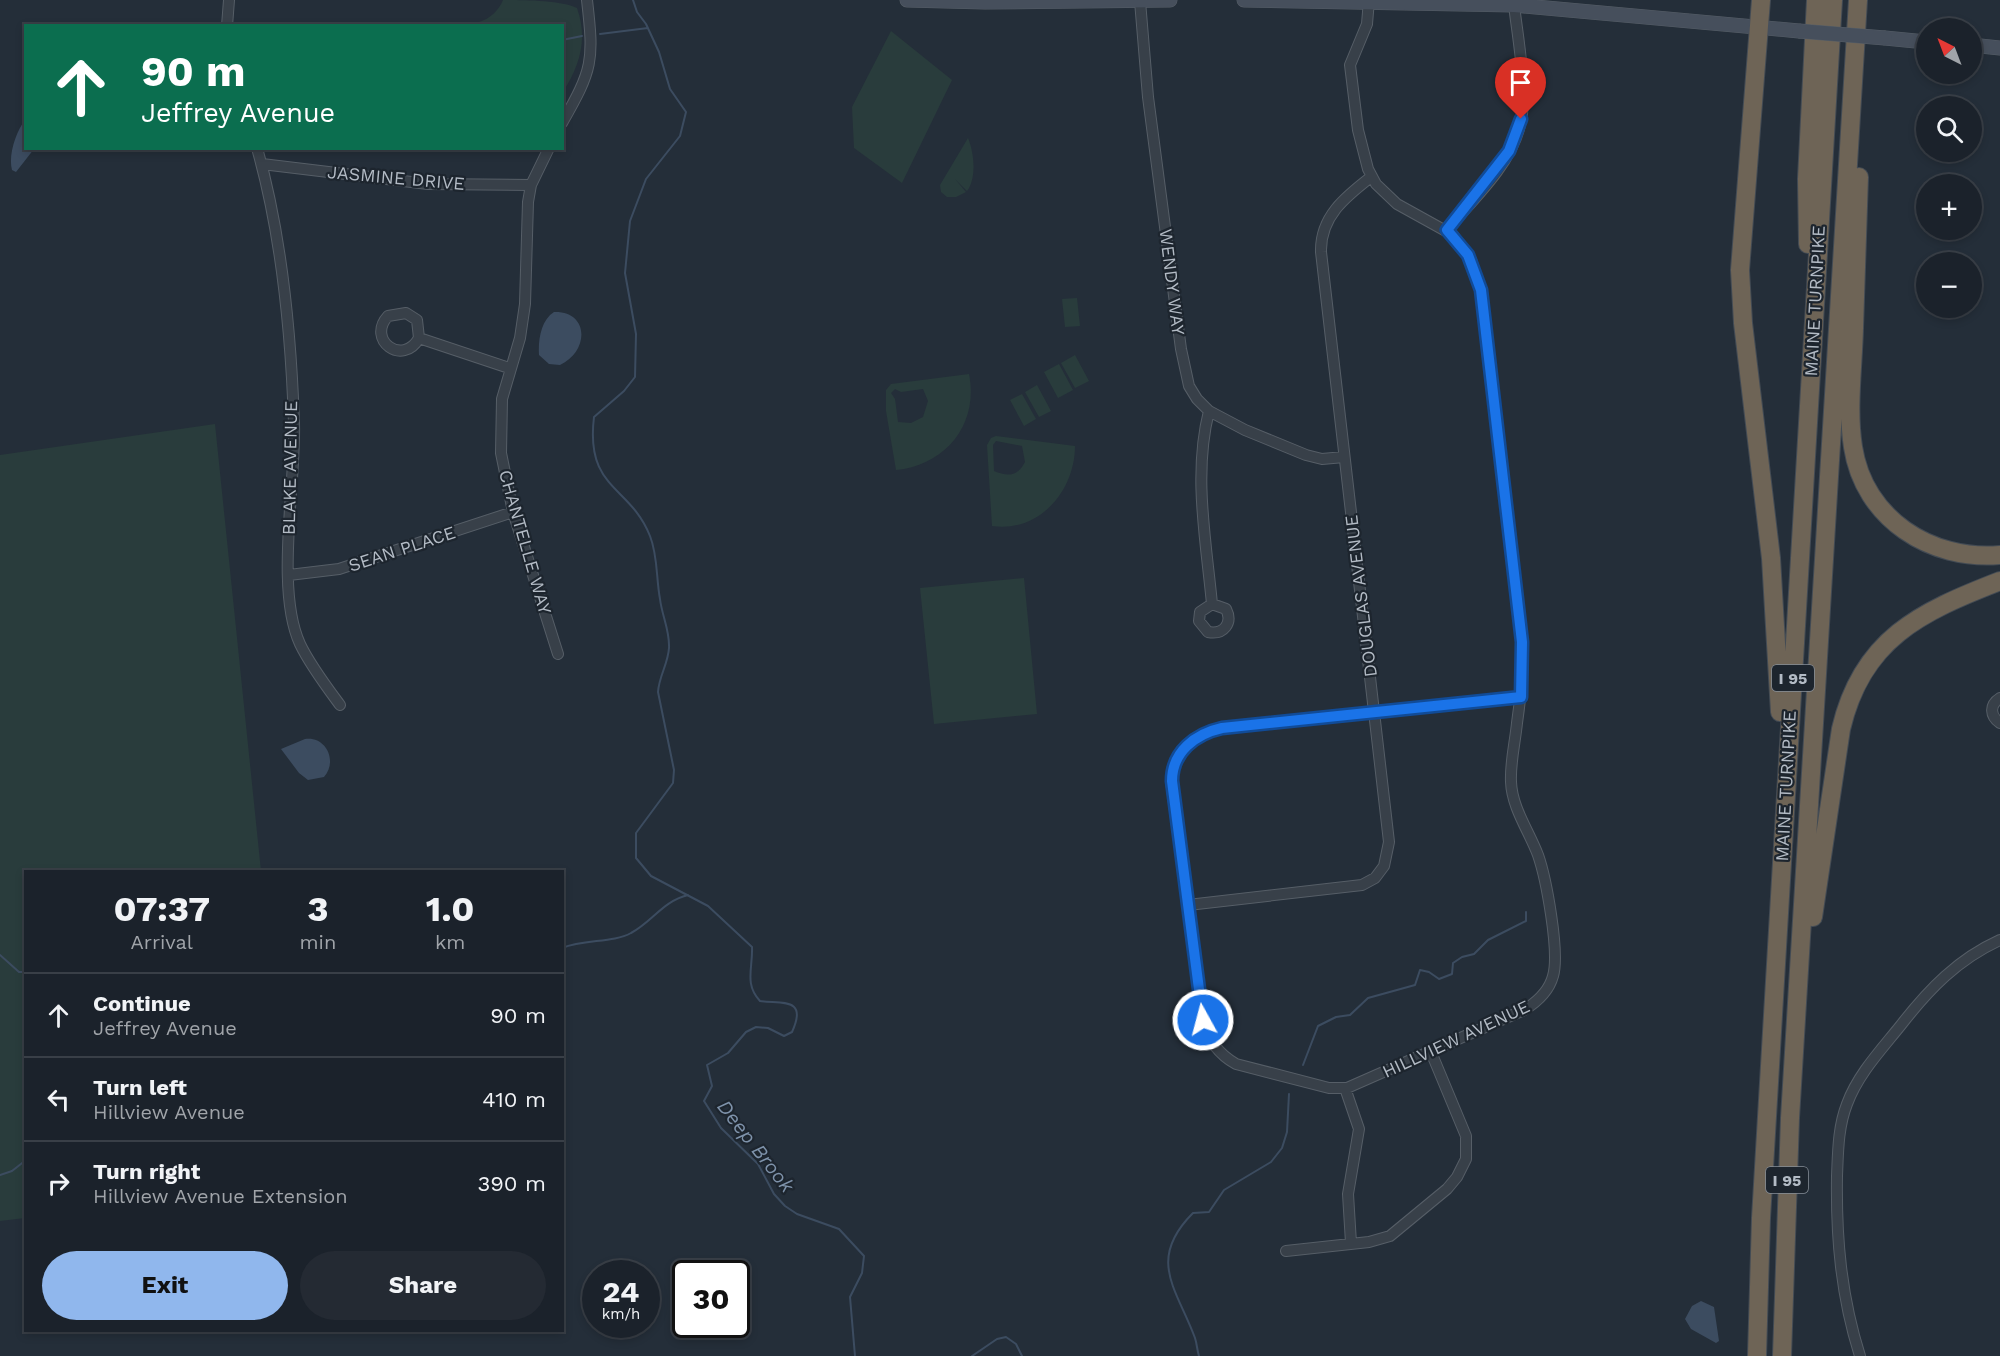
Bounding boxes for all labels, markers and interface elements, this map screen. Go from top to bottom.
north arrow [1916,18,1982,84]
map controls [1916,18,1982,318]
text: 90 m [141,47,245,96]
icon: ahead [42,48,120,126]
pin [1495,57,1546,119]
icon: arrive [1504,66,1537,99]
button: search [1916,96,1982,162]
text: Jeffrey Avenue [141,97,335,129]
street label: JASMINE DRIVE [326,161,466,194]
button: + [1916,174,1982,240]
street label: MAINE TURNPIKE [1800,225,1829,377]
street label: WENDY WAY [1156,227,1190,337]
button: − [1916,252,1982,318]
street label: BLAKE AVENUE [278,401,301,535]
street label: CHANTELLE WAY [495,467,556,617]
street label: DOUGLAS AVENUE [1340,514,1381,678]
street label: SEAN PLACE [346,521,458,576]
road number: I 95 [1772,665,1814,691]
street label: MAINE TURNPIKE [1771,710,1800,862]
text: 07:37 [113,888,210,930]
text: 3 [307,888,329,930]
text: 1.0 [426,888,475,930]
text: Arrival [131,930,193,954]
text: min [300,930,336,954]
text: km [435,930,465,954]
position arrow [1171,988,1235,1052]
text: Continue [93,991,191,1016]
street label: HILLVIEW AVENUE [1379,995,1533,1082]
icon: ahead [42,999,75,1032]
text: 90 m [490,1003,546,1028]
text: Jeffrey Avenue [93,1016,237,1040]
text: Turn left [93,1075,187,1100]
icon: left [42,1083,75,1116]
text: 410 m [482,1087,546,1112]
water label: Deep Brook [712,1095,800,1198]
text: Hillview Avenue [93,1100,245,1124]
text: Turn right [93,1159,200,1184]
icon: right [42,1167,75,1200]
road number: I 95 [1766,1167,1808,1193]
text: 390 m [477,1171,546,1196]
text: Hillview Avenue Extension [93,1184,348,1208]
button: Exit [42,1251,288,1320]
button: Share [300,1251,546,1320]
speed limit sign: 30 [672,1260,750,1338]
text: 24 [603,1274,639,1309]
text: km/h [602,1305,640,1323]

